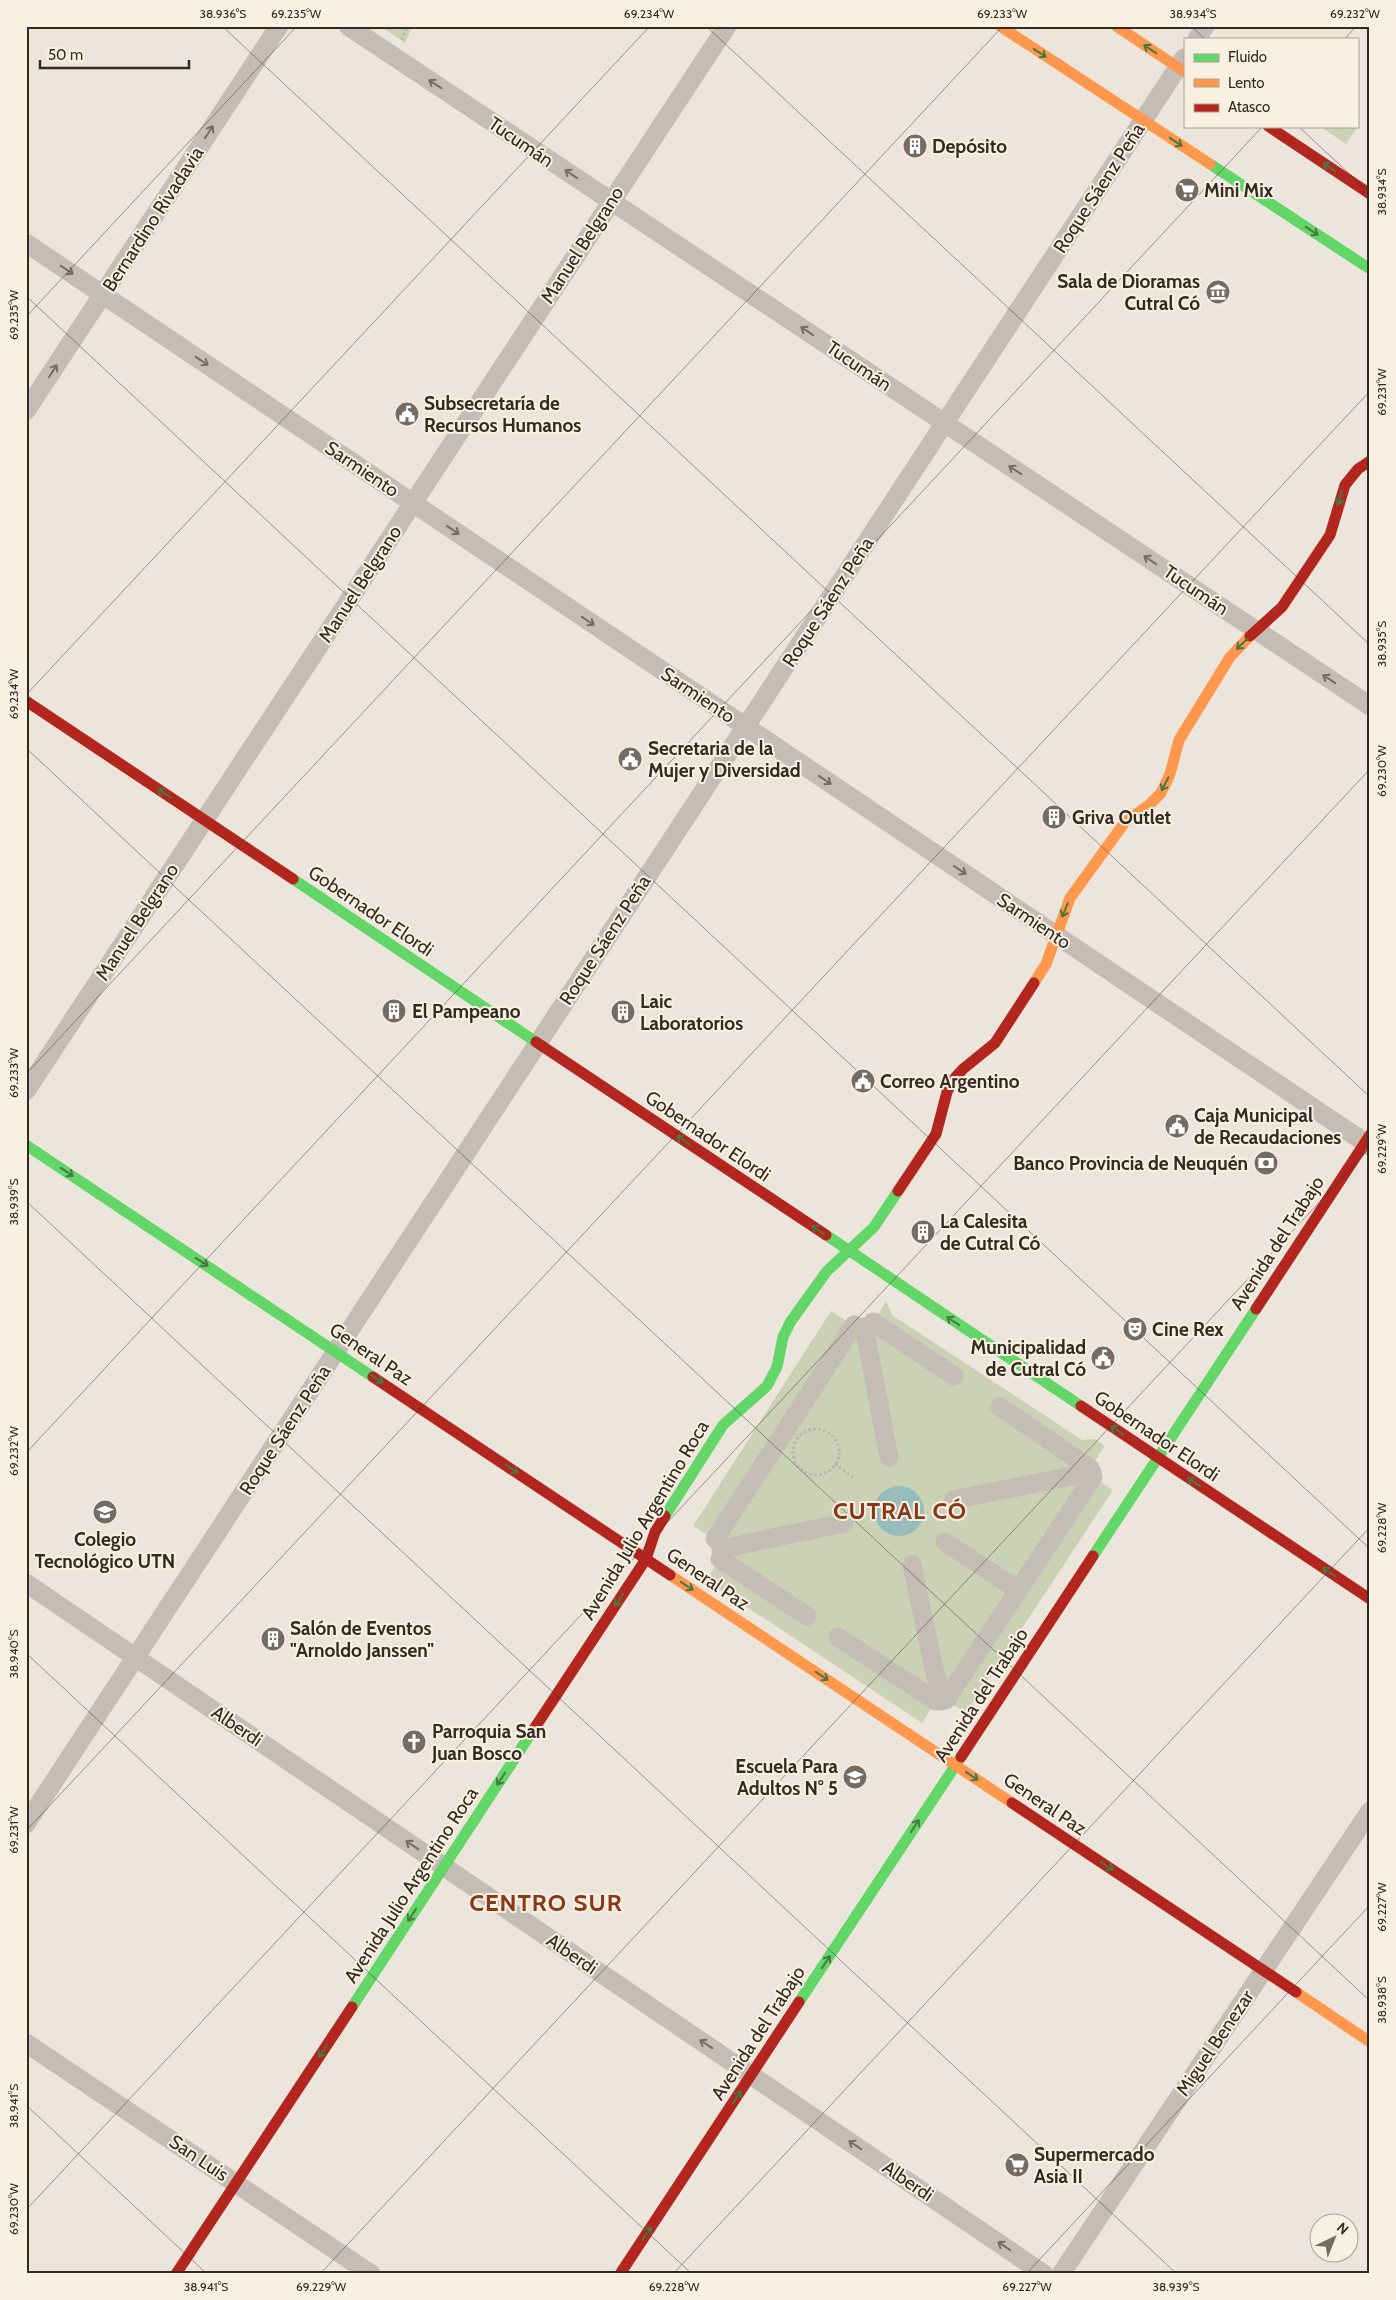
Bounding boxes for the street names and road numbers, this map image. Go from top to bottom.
street label: Tucumán [484,112,558,172]
street label: Roque Sáenz Peña [1049,119,1149,257]
street label: Bernardino Rivadavia [98,142,208,296]
street label: Manuel Belgrano [536,182,628,308]
street label: Tucumán [822,336,896,396]
street label: Sarmiento [321,436,403,502]
street label: Manuel Belgrano [314,521,406,647]
street label: Roque Sáenz Peña [778,533,878,671]
street label: Tucumán [1159,560,1233,620]
street label: Sarmiento [657,662,739,728]
street label: Manuel Belgrano [91,859,183,985]
street label: Gobernador Elordi [304,861,438,961]
street label: Roque Sáenz Peña [555,871,655,1009]
street label: Sarmiento [993,888,1075,954]
street label: Gobernador Elordi [641,1086,775,1186]
street label: Avenida del Trabajo [1225,1172,1329,1314]
street label: General Paz [325,1318,417,1390]
street label: Roque Sáenz Peña [235,1361,335,1499]
street label: Gobernador Elordi [1090,1386,1224,1486]
street label: Avenida Julio Argentino Roca [576,1416,714,1624]
street label: General Paz [662,1543,754,1615]
street label: Avenida del Trabajo [929,1624,1033,1766]
street label: Alberdi [207,1701,267,1751]
street label: General Paz [999,1768,1091,1840]
street label: Avenida Julio Argentino Roca [339,1783,483,1987]
street label: Alberdi [542,1929,602,1979]
street label: Avenida del Trabajo [706,1962,810,2104]
street label: Miguel Benezar [1171,1986,1259,2100]
street label: San Luis [165,2130,233,2186]
street label: Alberdi [878,2156,938,2206]

